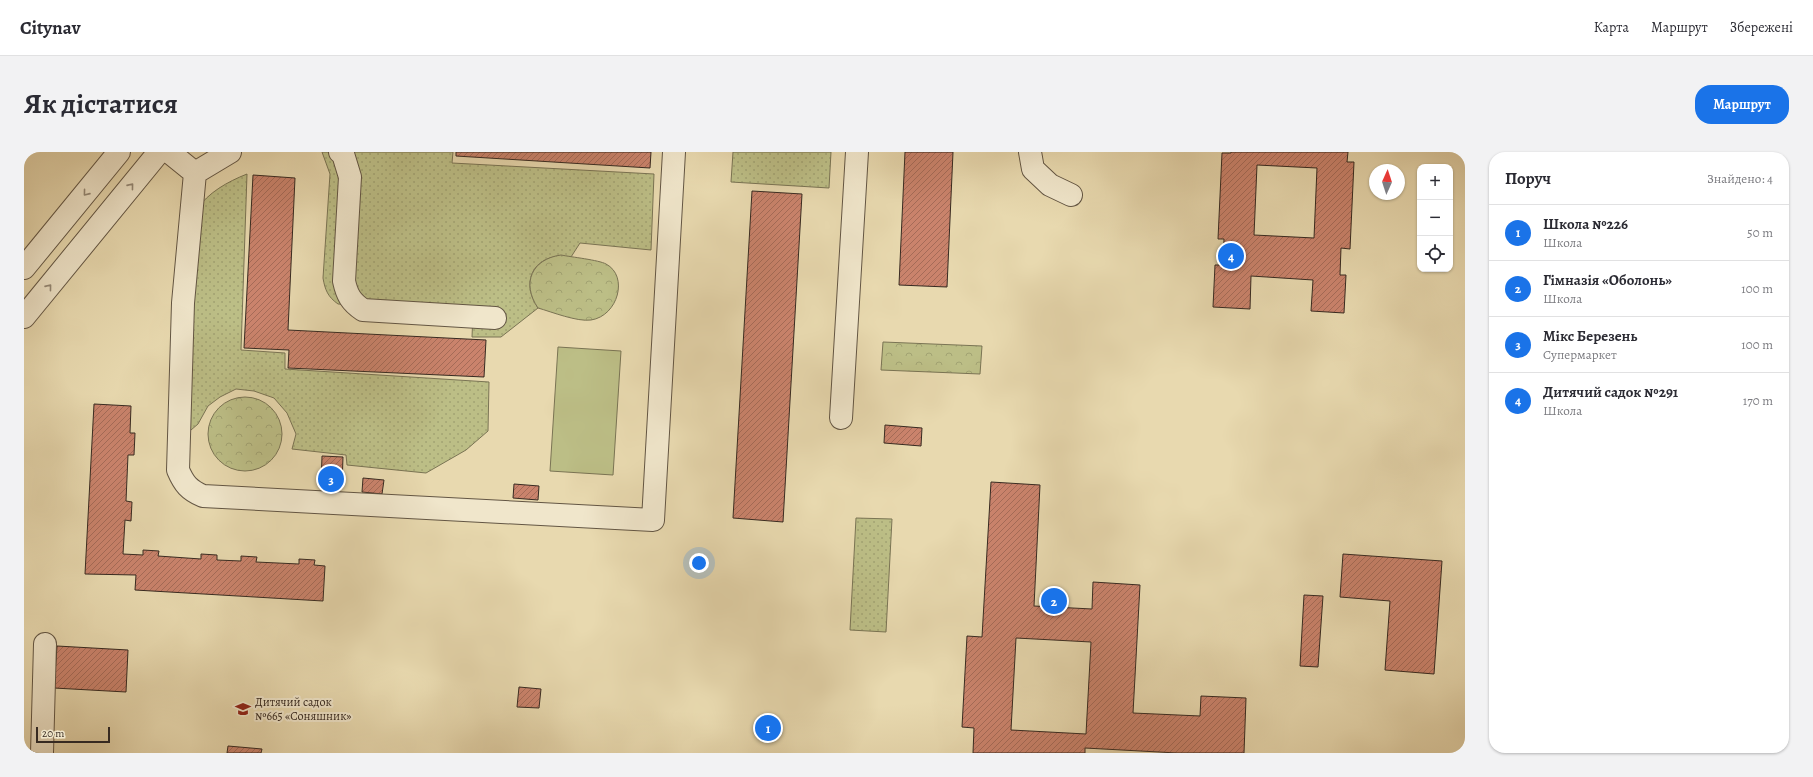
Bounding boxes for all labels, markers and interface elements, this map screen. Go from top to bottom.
text: Citynav [20,15,81,41]
text: Карта [1594,18,1629,37]
text: Маршрут [1651,18,1708,37]
text: Збережені [1730,18,1793,37]
text: Як дістатися [24,85,178,123]
button: Маршрут [1695,85,1789,124]
north arrow [1369,164,1405,200]
map controls [1417,164,1453,272]
button: + [1417,164,1453,200]
text: Поруч [1505,167,1551,190]
text: Знайдено: 4 [1707,170,1773,187]
one-way arrow [127,183,134,191]
one-way arrow [83,188,90,196]
button: − [1417,200,1453,236]
text: Школа №226 [1543,214,1628,234]
text: 1 [1516,224,1520,241]
text: 50 m [1747,224,1773,241]
text: Школа [1543,234,1582,251]
button: locate [1417,236,1453,272]
pin: 4 [1218,241,1244,271]
text: Гімназія «Оболонь» [1543,270,1672,290]
text: 2 [1515,280,1521,297]
text: 100 m [1741,280,1773,297]
one-way arrow [44,284,51,291]
text: Школа [1543,290,1582,307]
text: Мікс Березень [1543,326,1637,346]
text: 3 [1515,336,1521,353]
text: 100 m [1741,336,1773,353]
text: Супермаркет [1543,346,1617,363]
text: Дитячий садок №291 [1543,382,1678,402]
text: 4 [1515,392,1521,409]
text: 170 m [1743,392,1773,409]
text: Школа [1543,402,1582,419]
pin: 3 [318,464,344,494]
your location [689,553,709,573]
pin: 2 [1041,586,1067,616]
place label: Дитячий садок №665 «Соняшник» [255,694,351,724]
school or university icon: Дитячий садок №665 «Соняшник» [234,700,252,718]
pin: 1 [755,713,781,743]
scale bar [36,725,110,744]
text: 20 m [42,726,64,741]

